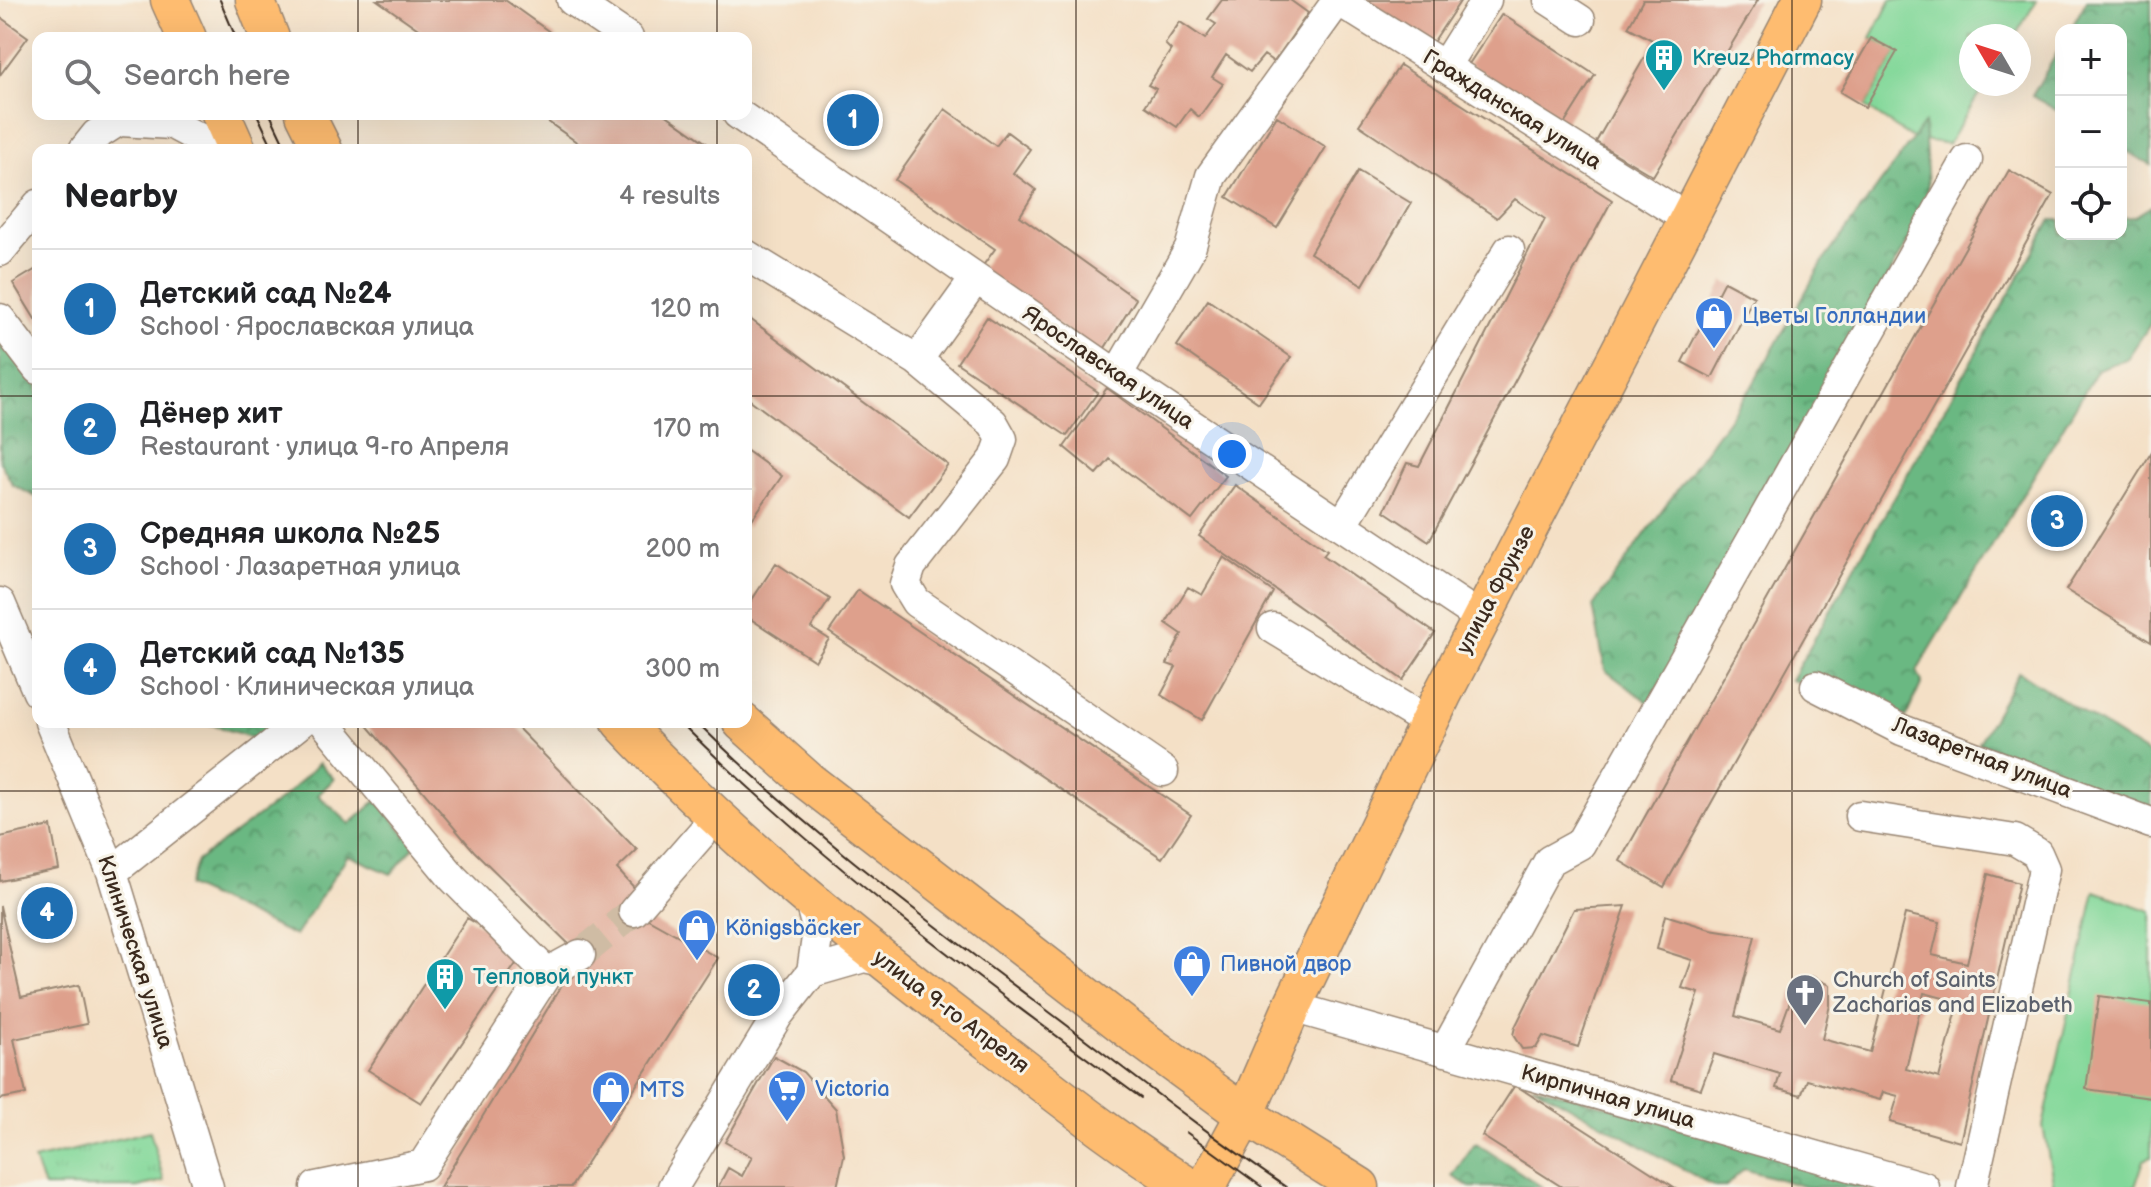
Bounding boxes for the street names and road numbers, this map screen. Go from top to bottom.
street label: Гражданская улица [1418,44,1606,176]
street label: Ярославская улица [1017,301,1199,435]
street label: улица Фрунзе [1451,521,1541,659]
street label: Лазаретная улица [1888,711,2076,805]
street label: Клиническая улица [91,852,179,1052]
street label: улица 9-го Апреля [868,944,1034,1080]
street label: Кирпичная улица [1518,1059,1698,1135]

